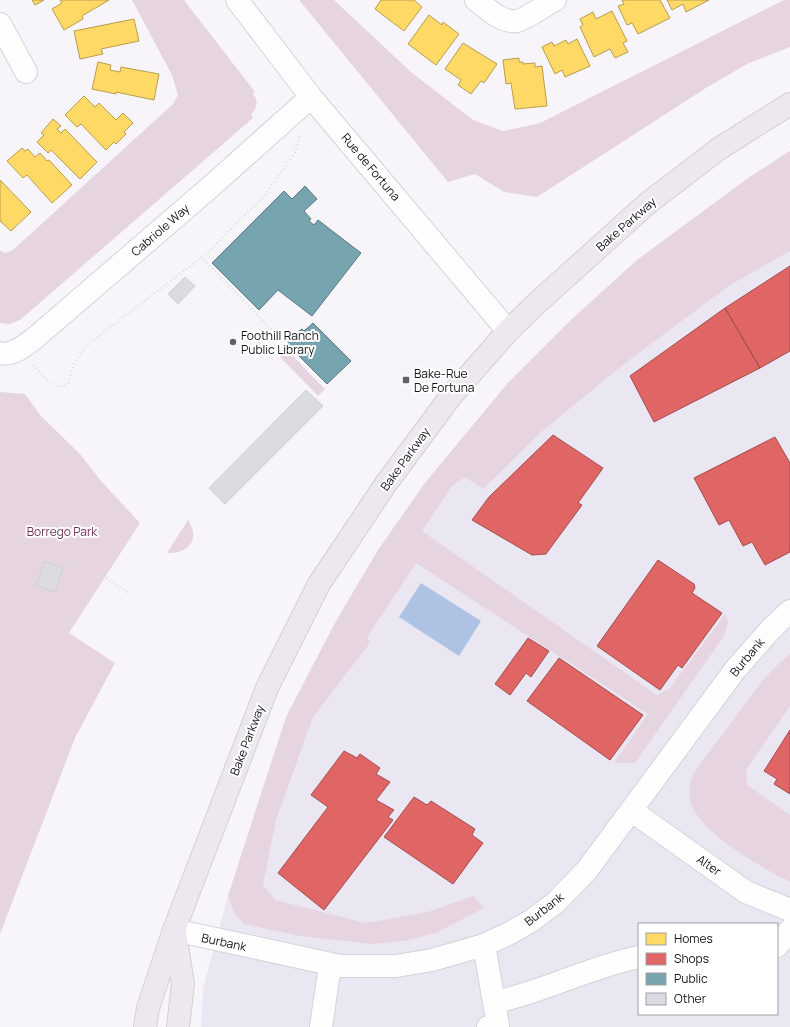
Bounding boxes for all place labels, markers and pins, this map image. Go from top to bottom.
place label: Foothill Ranch Public Library [241,327,319,358]
marker: Foothill Ranch Public Library [228,337,238,347]
place label: Bake-Rue De Fortuna [414,365,475,396]
marker: Bake-Rue De Fortuna [401,375,411,385]

